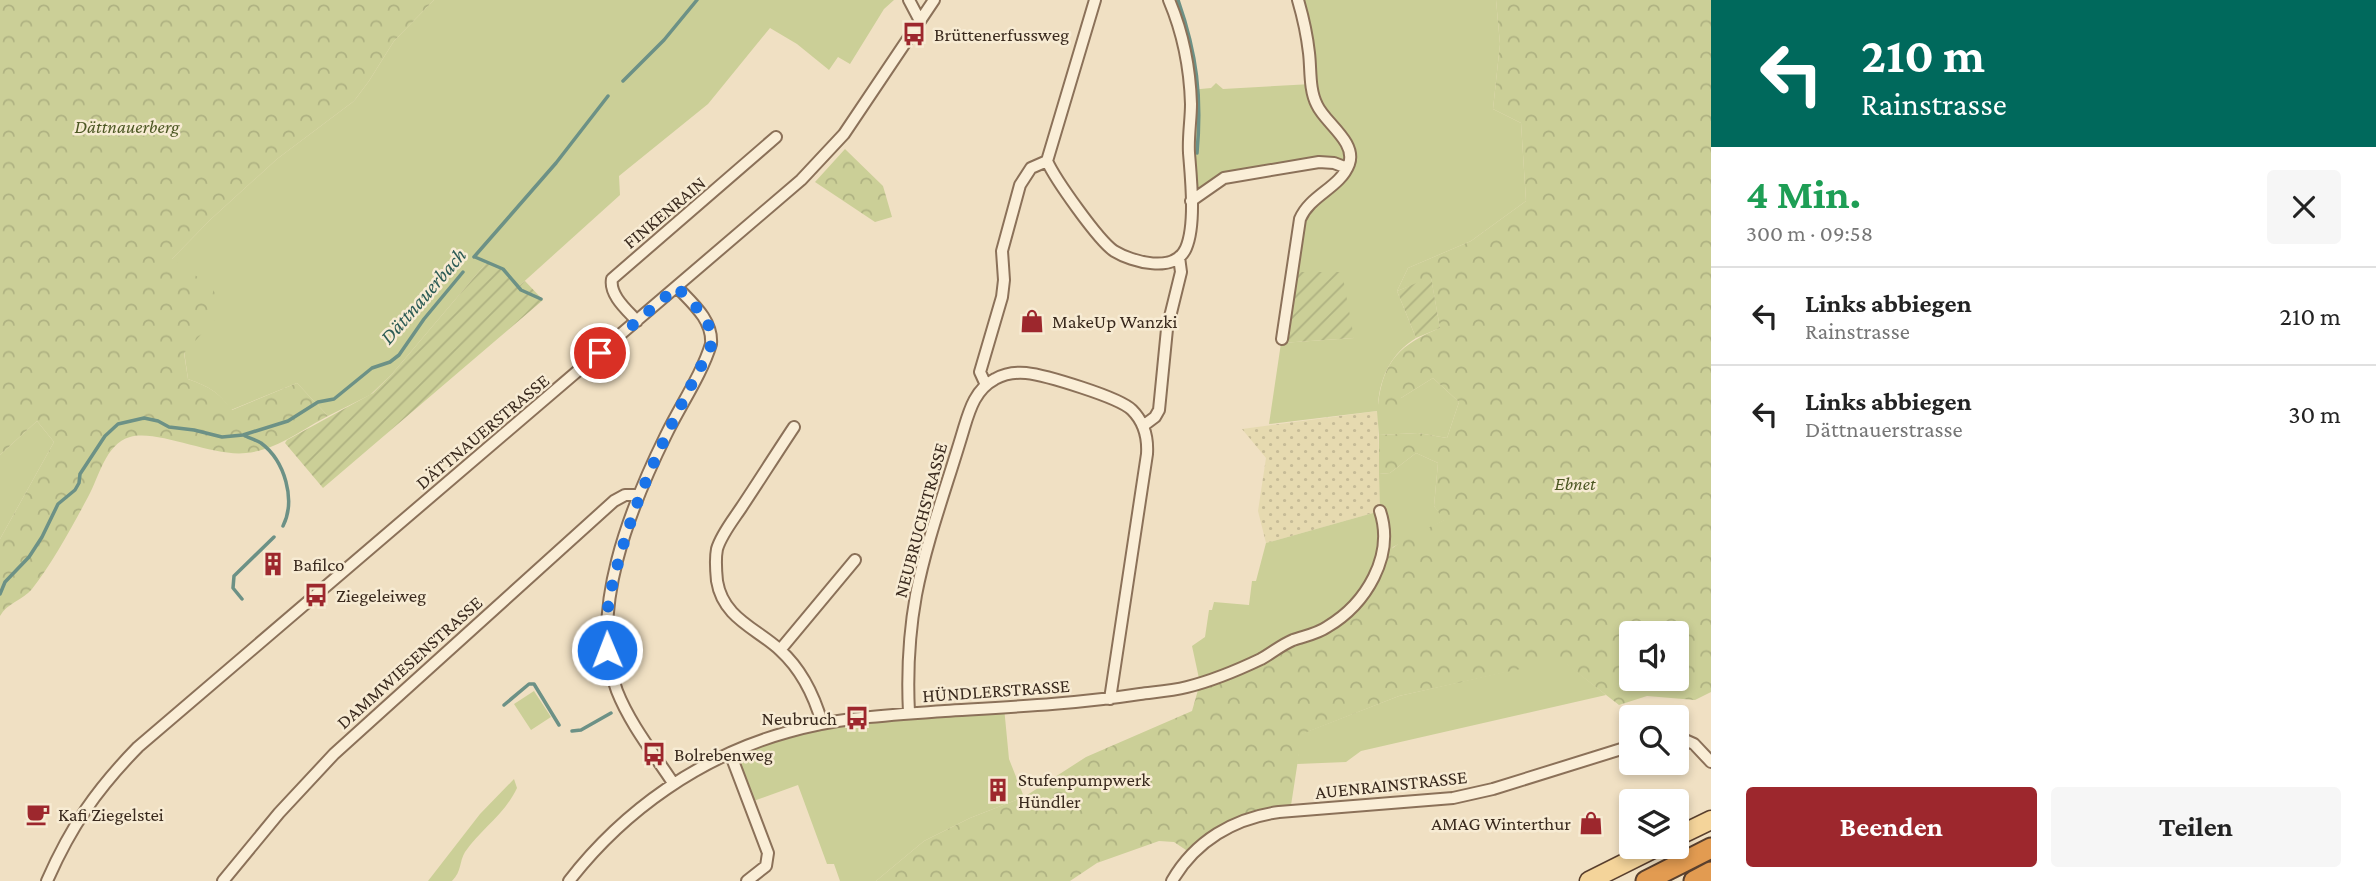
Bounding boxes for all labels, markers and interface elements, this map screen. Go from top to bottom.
bus stop icon: Brüttenerfussweg [900,20,928,48]
place label: Brüttenerfussweg [934,24,1069,45]
icon: left [1746,28,1837,119]
text: 210 m [1861,28,1985,83]
text: Rainstrasse [1861,86,2007,122]
park label: Dättnauerberg [74,116,180,137]
text: 4 Min. [1746,170,1861,217]
button: close [2267,170,2341,244]
street label: FINKENRAIN [619,172,710,253]
text: 300 m · 09:58 [1746,220,1873,246]
water label: Dättnauerbach [375,243,471,349]
text: Links abbiegen [1805,289,1972,318]
icon: left [1746,297,1784,335]
text: 210 m [2280,302,2341,331]
shop icon: MakeUp Wanzki [1018,307,1046,335]
place label: MakeUp Wanzki [1052,311,1177,332]
text: Rainstrasse [1805,318,1910,344]
pin [570,323,630,383]
icon: arrive [581,334,619,372]
street label: DÄTTNAUERSTRASSE [411,370,553,493]
text: Links abbiegen [1805,387,1972,416]
icon: left [1746,395,1784,433]
text: 30 m [2288,400,2341,429]
text: Dättnauerstrasse [1805,416,1963,442]
street label: NEUBRUCHSTRASSE [890,440,951,600]
park label: Ebnet [1554,473,1596,494]
building icon: Bafilco [259,550,287,578]
place label: Bafilco [293,554,345,575]
bus stop icon: Ziegeleiweg [302,581,330,609]
place label: Ziegeleiweg [336,585,426,606]
street label: DAMMWIESENSTRASSE [332,592,486,733]
position arrow [570,613,644,687]
map controls [1619,621,1689,859]
button: sound [1619,621,1689,691]
street label: HÜNDLERSTRASSE [921,675,1071,706]
bus stop icon: Neubruch [843,704,871,732]
button: search [1619,705,1689,775]
place label: Neubruch [762,708,837,729]
bus stop icon: Bolrebenweg [640,740,668,768]
place label: Bolrebenweg [674,744,773,765]
street label: AUENRAINSTRASSE [1314,766,1468,803]
place label: Stufenpumpwerk Hündler [1018,769,1151,812]
building icon: Stufenpumpwerk Hündler [984,776,1012,804]
button: Beenden [1746,787,2037,867]
button: Teilen [2051,787,2341,867]
button: layers [1619,789,1689,859]
cafe icon: Kafi Ziegelstei [24,800,52,828]
place label: Kafi Ziegelstei [58,804,164,825]
shop icon: AMAG Winterthur [1577,809,1605,837]
place label: AMAG Winterthur [1431,813,1571,834]

